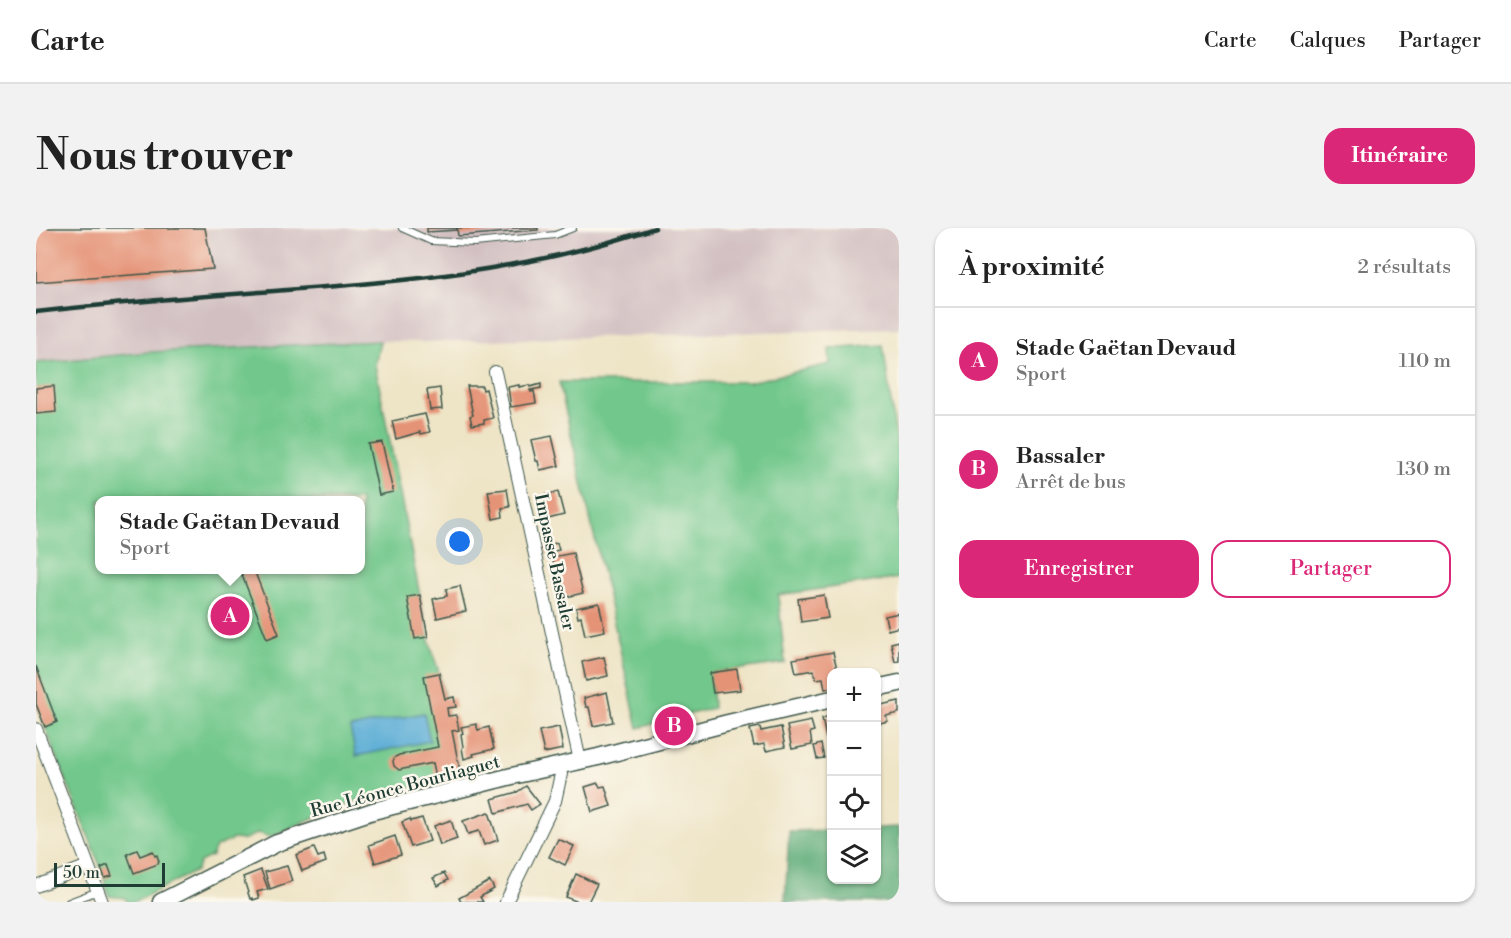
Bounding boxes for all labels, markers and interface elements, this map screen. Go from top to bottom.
text: Carte [30,24,105,59]
text: Carte [1204,28,1257,54]
text: Calques [1290,28,1366,54]
text: Partager [1399,28,1481,54]
button: Itinéraire [1324,128,1475,184]
text: Nous trouver [36,130,294,183]
text: À proximité [959,251,1104,283]
text: 2 résultats [1357,255,1451,280]
text: Stade Gaëtan Devaud [1016,335,1236,362]
text: A [971,349,986,374]
text: 110 m [1399,349,1451,374]
text: Sport [1016,362,1067,387]
text: Bassaler [1016,443,1105,470]
text: B [971,457,986,482]
text: 130 m [1396,457,1451,482]
text: Arrêt de bus [1016,470,1126,495]
street label: Impasse Bassaler [529,492,580,633]
popup [95,496,365,574]
text: Stade Gaëtan Devaud [120,509,340,536]
your location [445,527,474,556]
text: Sport [120,536,170,561]
button: Enregistrer [959,540,1199,598]
button: Partager [1211,540,1451,598]
pin: A [210,594,250,638]
map controls [827,668,881,884]
button: + [827,668,881,722]
pin: B [654,704,694,748]
button: − [827,722,881,776]
street label: Rue Léonce Bourliaguet [308,750,503,823]
button: locate [827,776,881,830]
button: layers [827,830,881,884]
scale bar [54,860,165,888]
text: 50 m [63,863,100,883]

